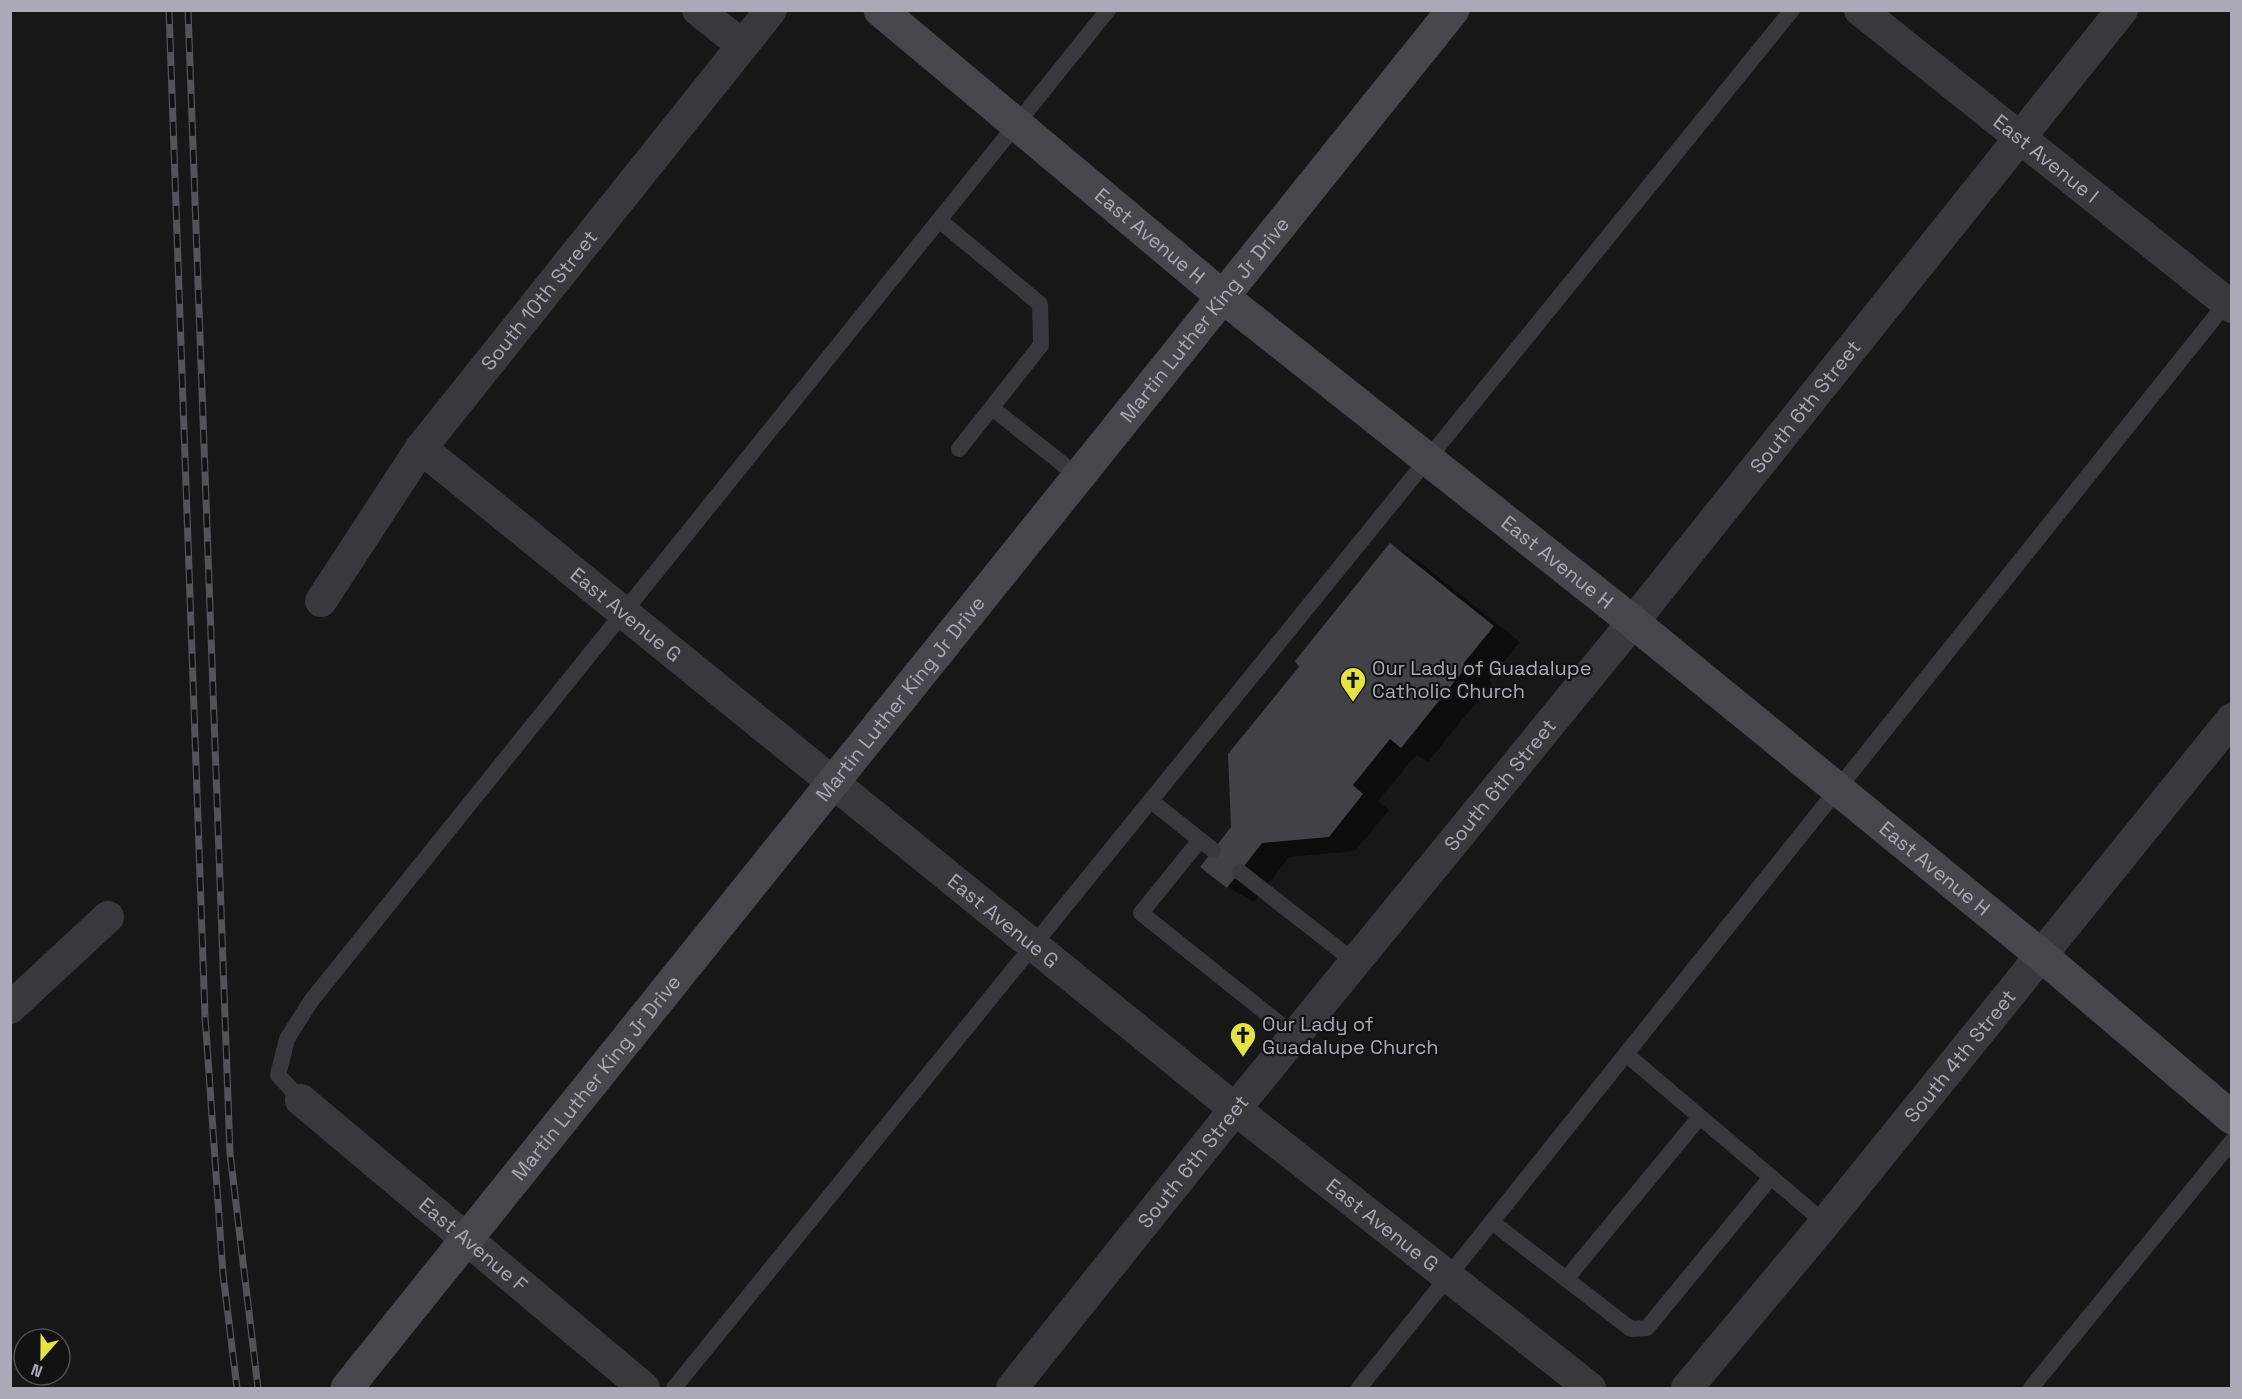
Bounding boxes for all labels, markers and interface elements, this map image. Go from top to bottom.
street label: East Avenue I [1988,108,2104,209]
street label: East Avenue H [1089,182,1210,289]
street label: Martin Luther King Jr Drive [1114,211,1295,428]
street label: South 10th Street [475,225,603,376]
street label: South 6th Street [1744,334,1866,478]
street label: East Avenue H [1496,510,1619,615]
street label: East Avenue G [565,561,687,667]
street label: Martin Luther King Jr Drive [810,591,991,807]
place label: Our Lady of Guadalupe Catholic Church [1372,655,1592,704]
church icon: Our Lady of Guadalupe Catholic Church [1338,665,1368,703]
street label: South 6th Street [1438,713,1562,856]
street label: East Avenue H [1874,815,1996,921]
street label: East Avenue G [942,868,1064,974]
street label: Martin Luther King Jr Drive [506,970,686,1186]
street label: South 4th Street [1898,984,2022,1128]
place label: Our Lady of Guadalupe Church [1262,1011,1439,1060]
church icon: Our Lady of Guadalupe Church [1228,1020,1258,1058]
street label: South 6th Street [1132,1089,1254,1233]
street label: East Avenue G [1321,1173,1444,1277]
street label: East Avenue F [414,1192,533,1298]
north arrow [12,1327,72,1387]
text: N [28,1359,46,1382]

